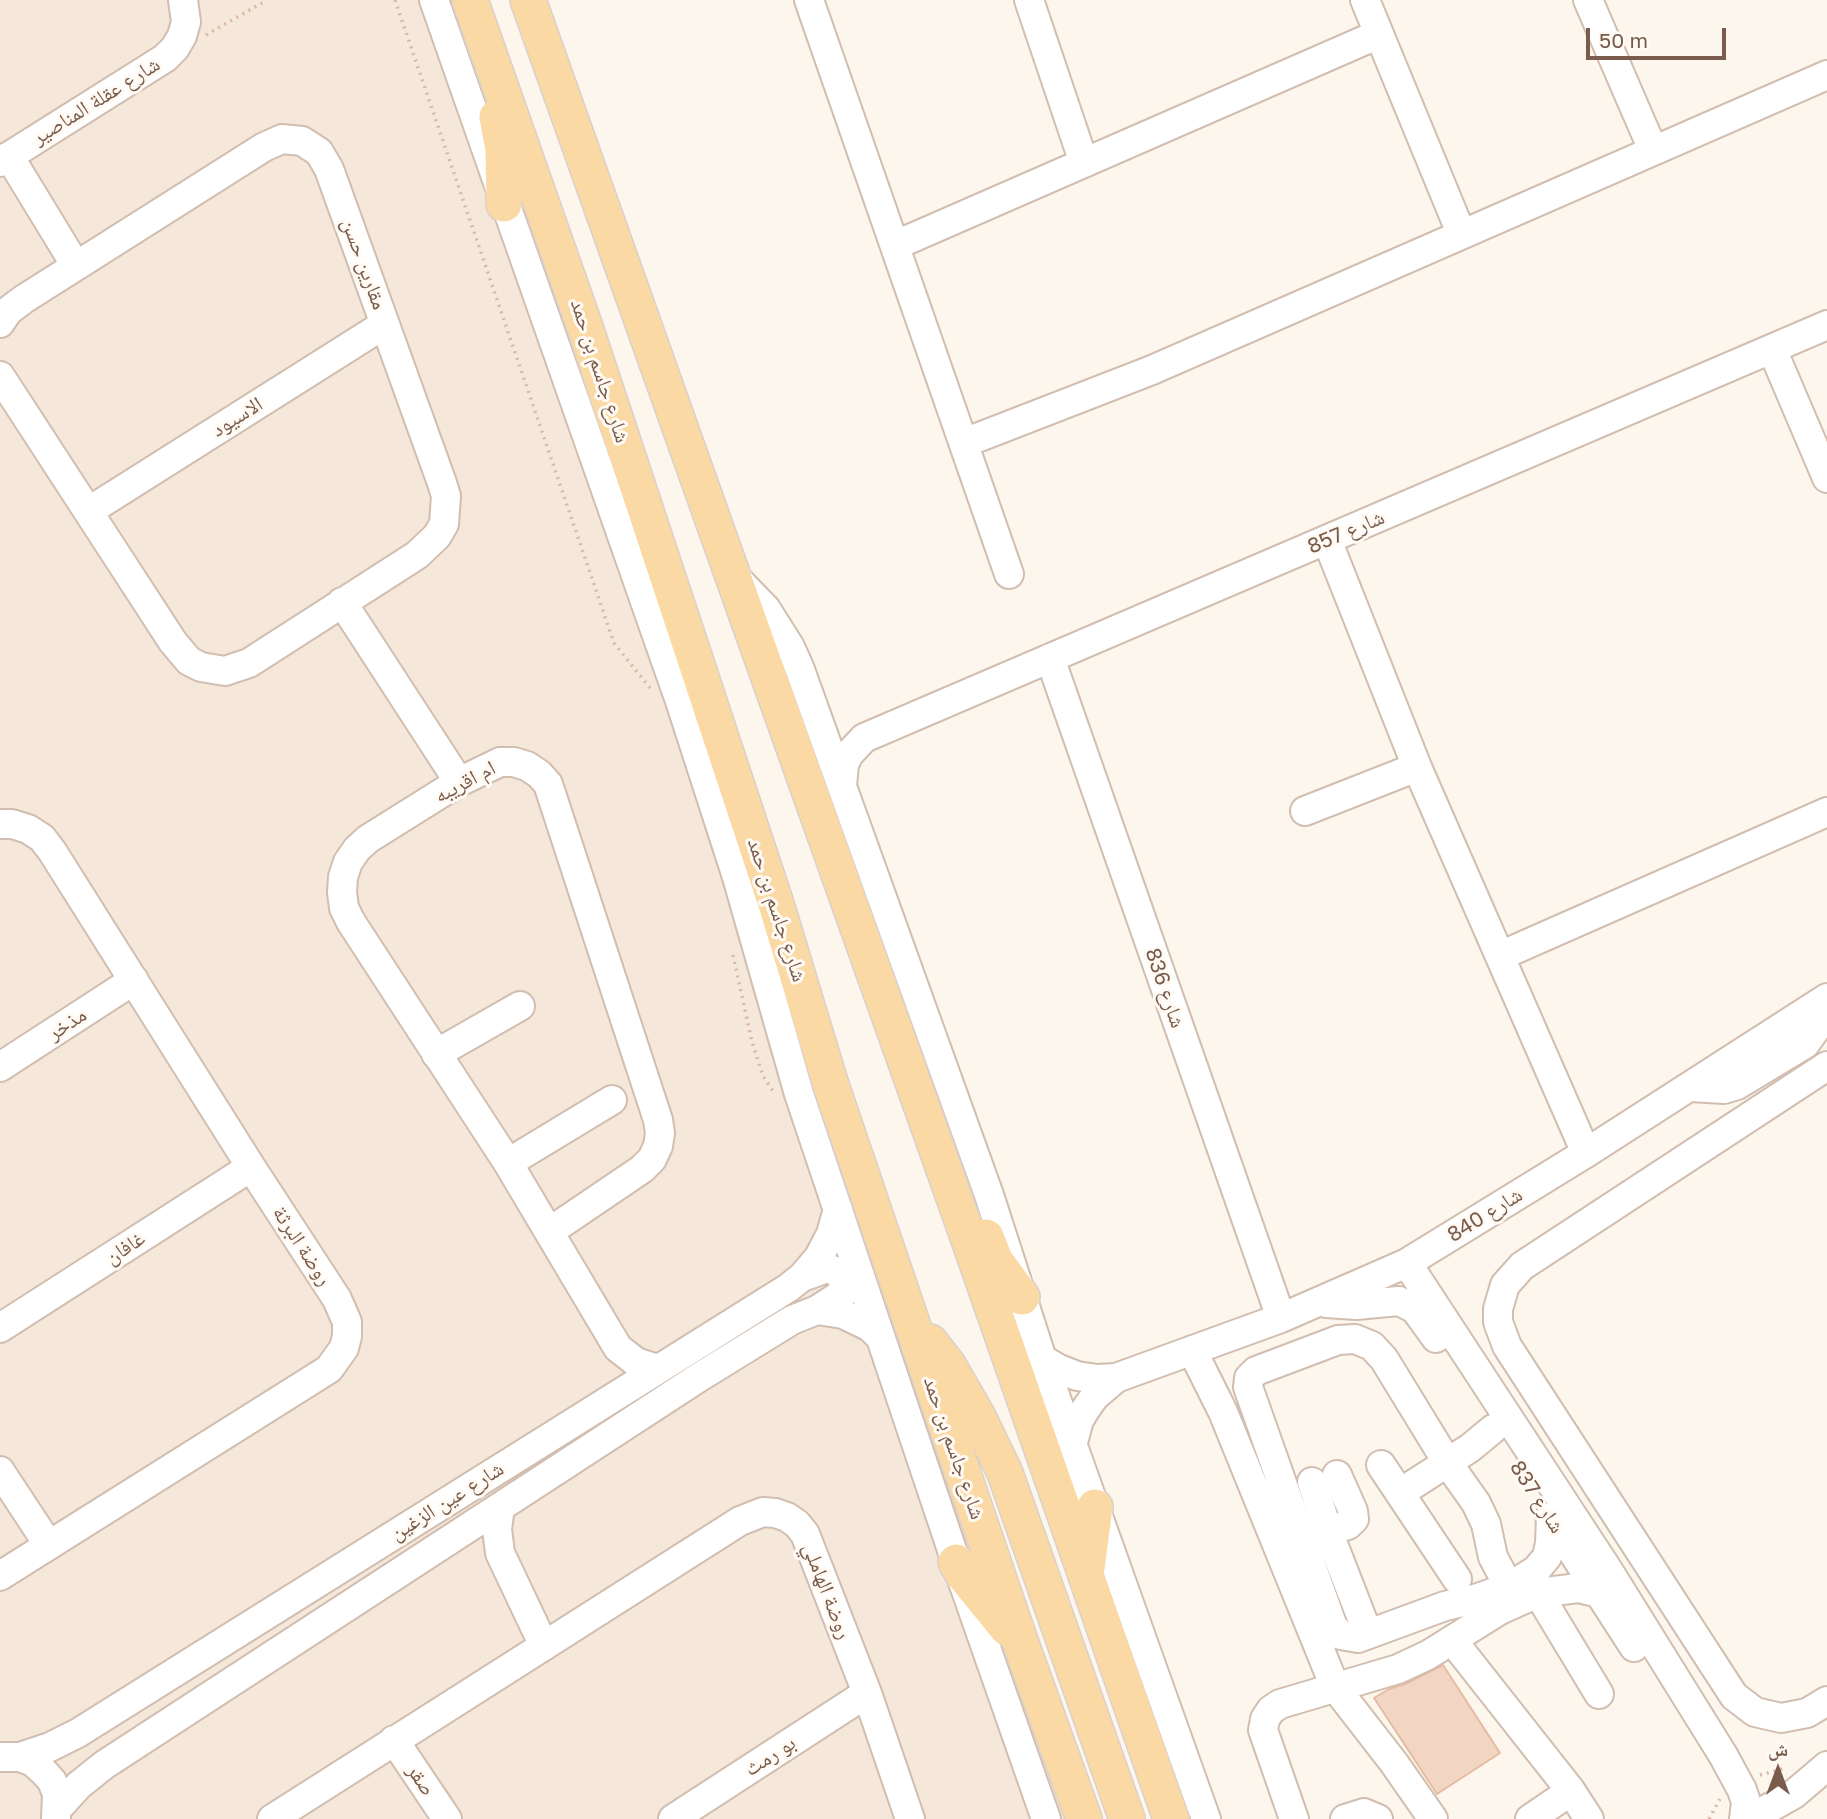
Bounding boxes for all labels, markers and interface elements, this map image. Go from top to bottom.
scale bar [1589,14,1729,58]
text: 50 m [1599,27,1648,53]
street label: شارع عقلة المناصير [27,52,165,150]
street label: مقارين حسن [336,215,392,313]
street label: شارع جاسم بن حمد [565,296,635,446]
street label: الاسيود [207,392,267,442]
street label: شارع 857 [1304,505,1388,559]
street label: ام اقريبه [430,755,500,809]
street label: شارع جاسم بن حمد [742,835,812,985]
street label: شارع 836 [1140,945,1190,1031]
street label: مذخر [43,1002,91,1046]
street label: شارع 840 [1443,1182,1527,1248]
street label: روضة البرثة [267,1201,337,1291]
street label: غافان [100,1226,150,1270]
street label: شارع جاسم بن حمد [918,1373,990,1523]
street label: شارع عين الزغين [386,1456,508,1546]
street label: شارع 837 [1504,1456,1570,1538]
street label: روضة الهاملي [797,1539,857,1643]
street label: بو رمث [740,1730,800,1782]
north arrow [1743,1735,1813,1805]
text: ش [1768,1737,1788,1760]
street label: صقر [401,1759,441,1801]

